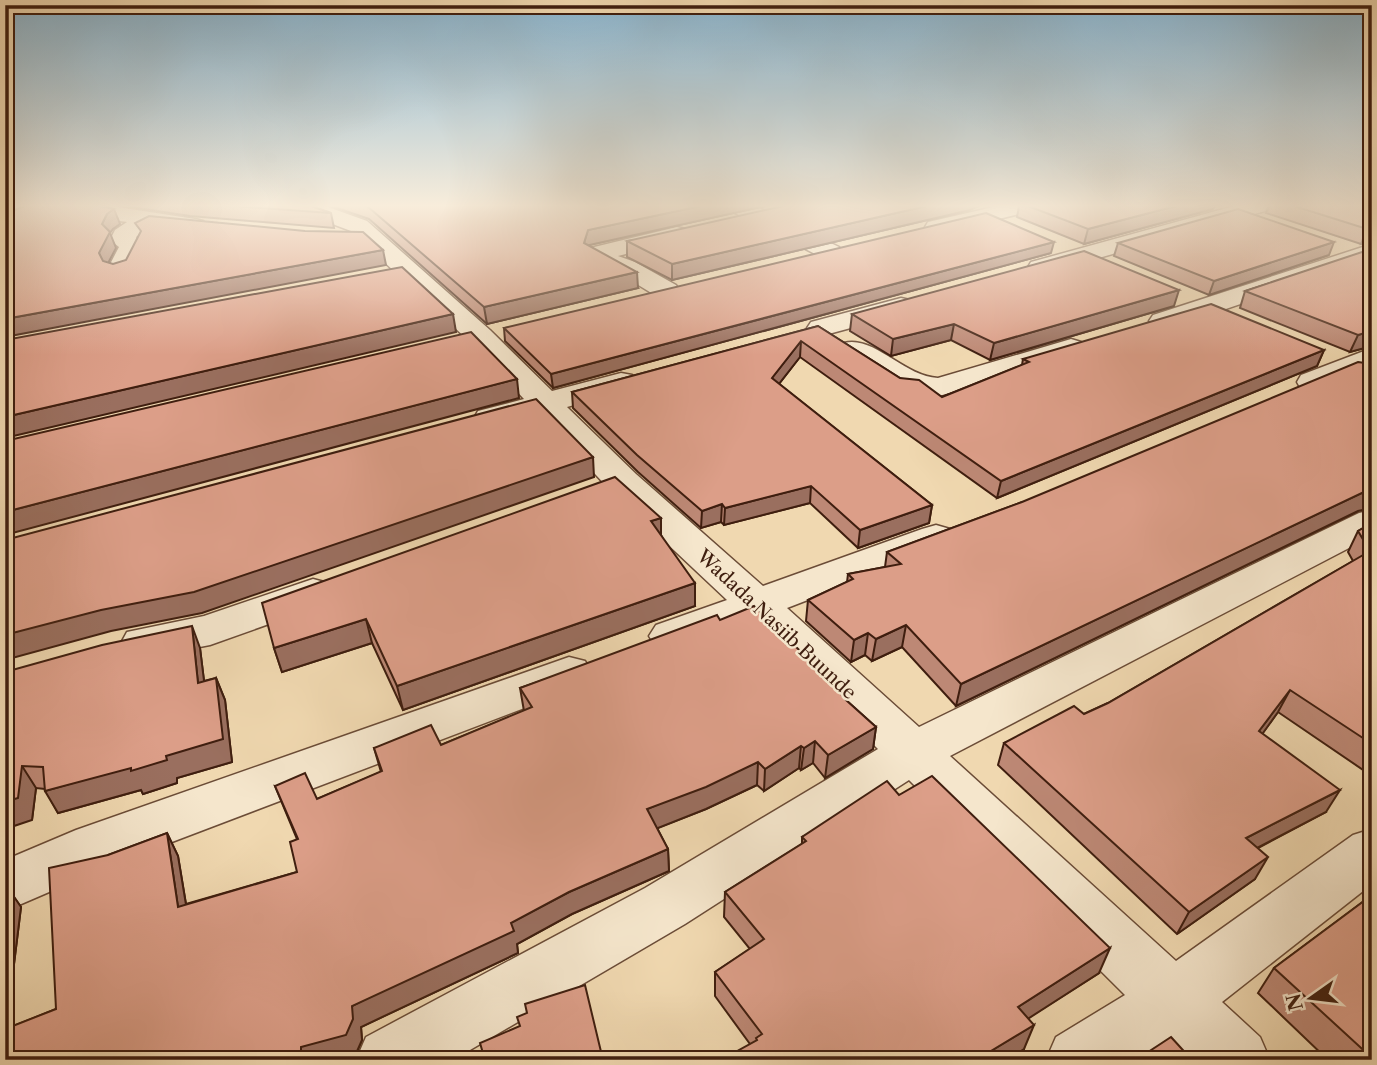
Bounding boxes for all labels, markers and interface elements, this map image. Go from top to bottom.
street label: Wadada Nasiib Buunde [691,544,861,704]
north arrow [1276,964,1346,1034]
text: N [1282,991,1308,1013]

